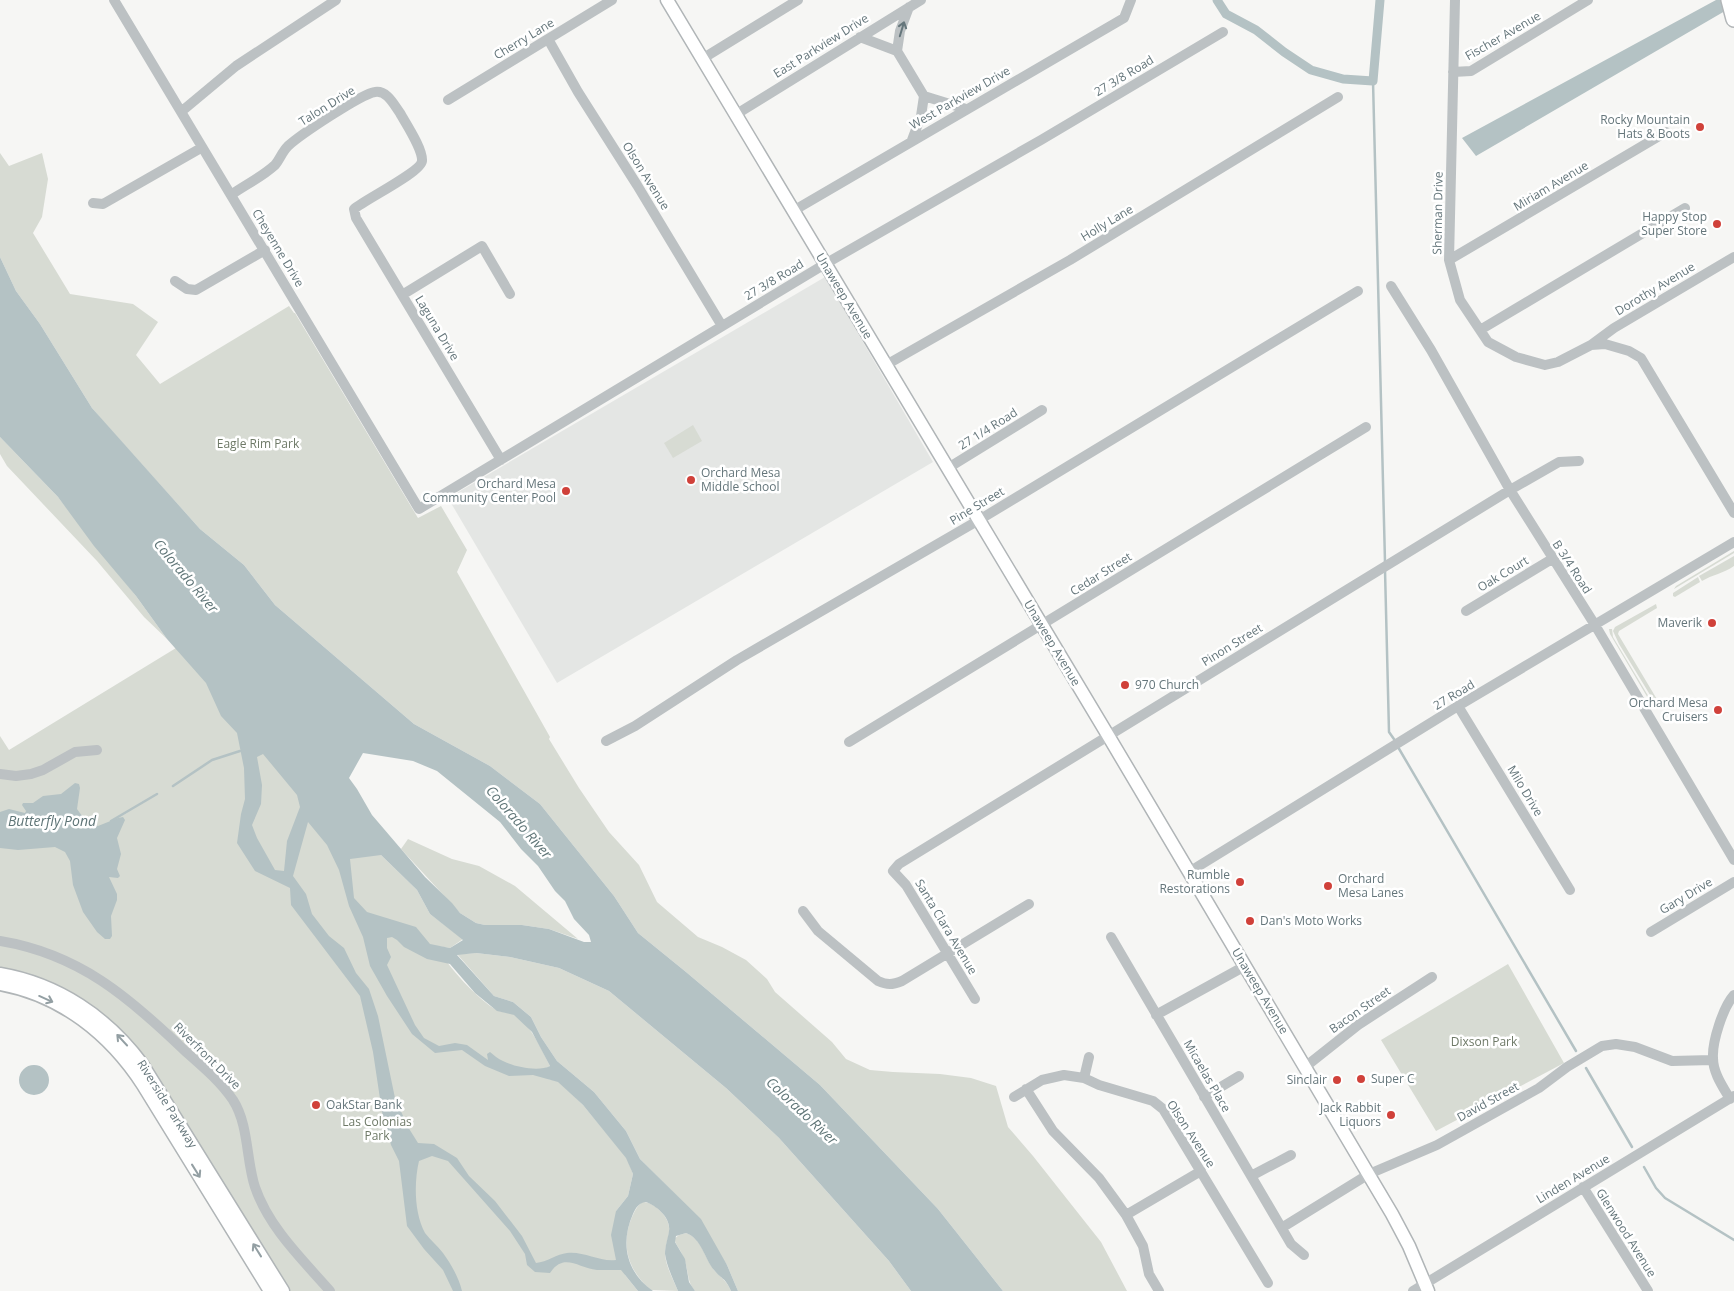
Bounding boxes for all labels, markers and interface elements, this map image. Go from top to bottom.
street label: Fischer Avenue [1462,7,1544,64]
street label: East Parkview Drive [770,9,872,82]
street label: Cherry Lane [490,14,557,63]
one-way arrow [897,21,907,37]
street label: 27 3/8 Road [1091,51,1157,100]
street label: West Parkview Drive [906,62,1013,133]
street label: Talon Drive [295,81,358,130]
place label: Rocky Mountain Hats & Boots [1600,111,1690,142]
marker: Rocky Mountain Hats & Boots [1694,121,1706,133]
street label: Olson Avenue [619,138,674,213]
street label: Miriam Avenue [1510,156,1592,215]
street label: Sherman Drive [1428,171,1447,255]
street label: Holly Lane [1077,200,1136,245]
street label: Cheyenne Drive [248,205,309,290]
place label: Happy Stop Super Store [1641,208,1707,239]
marker: Happy Stop Super Store [1711,218,1723,230]
street label: Unaweep Avenue [812,249,877,342]
street label: 27 3/8 Road [741,255,807,304]
street label: Dorothy Avenue [1612,258,1698,319]
street label: Laguna Drive [411,292,464,364]
street label: 27 1/4 Road [955,404,1021,453]
park label: Eagle Rim Park [217,435,300,452]
place label: Orchard Mesa Middle School [701,464,780,495]
marker: Orchard Mesa Middle School [685,474,697,486]
place label: Orchard Mesa Community Center Pool [422,475,556,506]
street label: Pine Street [946,483,1007,529]
marker: Orchard Mesa Community Center Pool [560,485,572,497]
water label: Colorado River [150,535,223,617]
street label: B 3/4 Road [1549,537,1596,597]
street label: Cedar Street [1067,548,1135,599]
street label: Oak Court [1474,552,1531,595]
street label: Unaweep Avenue [1020,596,1085,689]
place label: Maverik [1658,614,1703,631]
marker: Maverik [1706,617,1718,629]
street label: Pinon Street [1198,619,1265,670]
place label: 970 Church [1135,676,1199,693]
street label: 27 Road [1430,676,1478,714]
marker: 970 Church [1119,679,1131,691]
place label: Orchard Mesa Cruisers [1629,694,1708,725]
marker: Orchard Mesa Cruisers [1712,704,1724,716]
street label: Milo Drive [1504,762,1547,820]
water label: Colorado River [482,781,557,863]
water label: Butterfly Pond [8,811,97,830]
place label: Rumble Restorations [1159,866,1230,897]
place label: Orchard Mesa Lanes [1338,870,1404,901]
street label: Gary Drive [1656,873,1716,918]
street label: Santa Clara Avenue [911,876,982,978]
marker: Rumble Restorations [1234,876,1246,888]
marker: Orchard Mesa Lanes [1322,880,1334,892]
place label: Dan's Moto Works [1260,912,1362,929]
marker: Dan's Moto Works [1244,915,1256,927]
street label: Unaweep Avenue [1228,944,1293,1037]
street label: Bacon Street [1326,982,1394,1037]
one-way arrow [38,995,53,1005]
street label: Riverfront Drive [170,1018,245,1093]
park label: Dixson Park [1451,1033,1518,1050]
one-way arrow [116,1034,128,1046]
street label: Micaelas Place [1180,1036,1235,1115]
street label: Riverside Parkway [133,1056,202,1152]
place label: Super C [1371,1070,1415,1087]
place label: Sinclair [1287,1071,1327,1088]
water label: Colorado River [763,1073,842,1149]
marker: Super C [1355,1073,1367,1085]
marker: Sinclair [1331,1074,1343,1086]
street label: David Street [1454,1078,1522,1126]
place label: OakStar Bank [326,1096,403,1113]
street label: Olson Avenue [1163,1097,1220,1171]
marker: OakStar Bank [310,1099,322,1111]
place label: Jack Rabbit Liquors [1319,1099,1381,1130]
marker: Jack Rabbit Liquors [1385,1109,1397,1121]
park label: Las Colonias Park [342,1113,412,1144]
street label: Linden Avenue [1533,1150,1613,1207]
one-way arrow [191,1163,201,1177]
street label: Glenwood Avenue [1592,1185,1661,1281]
one-way arrow [252,1243,262,1257]

